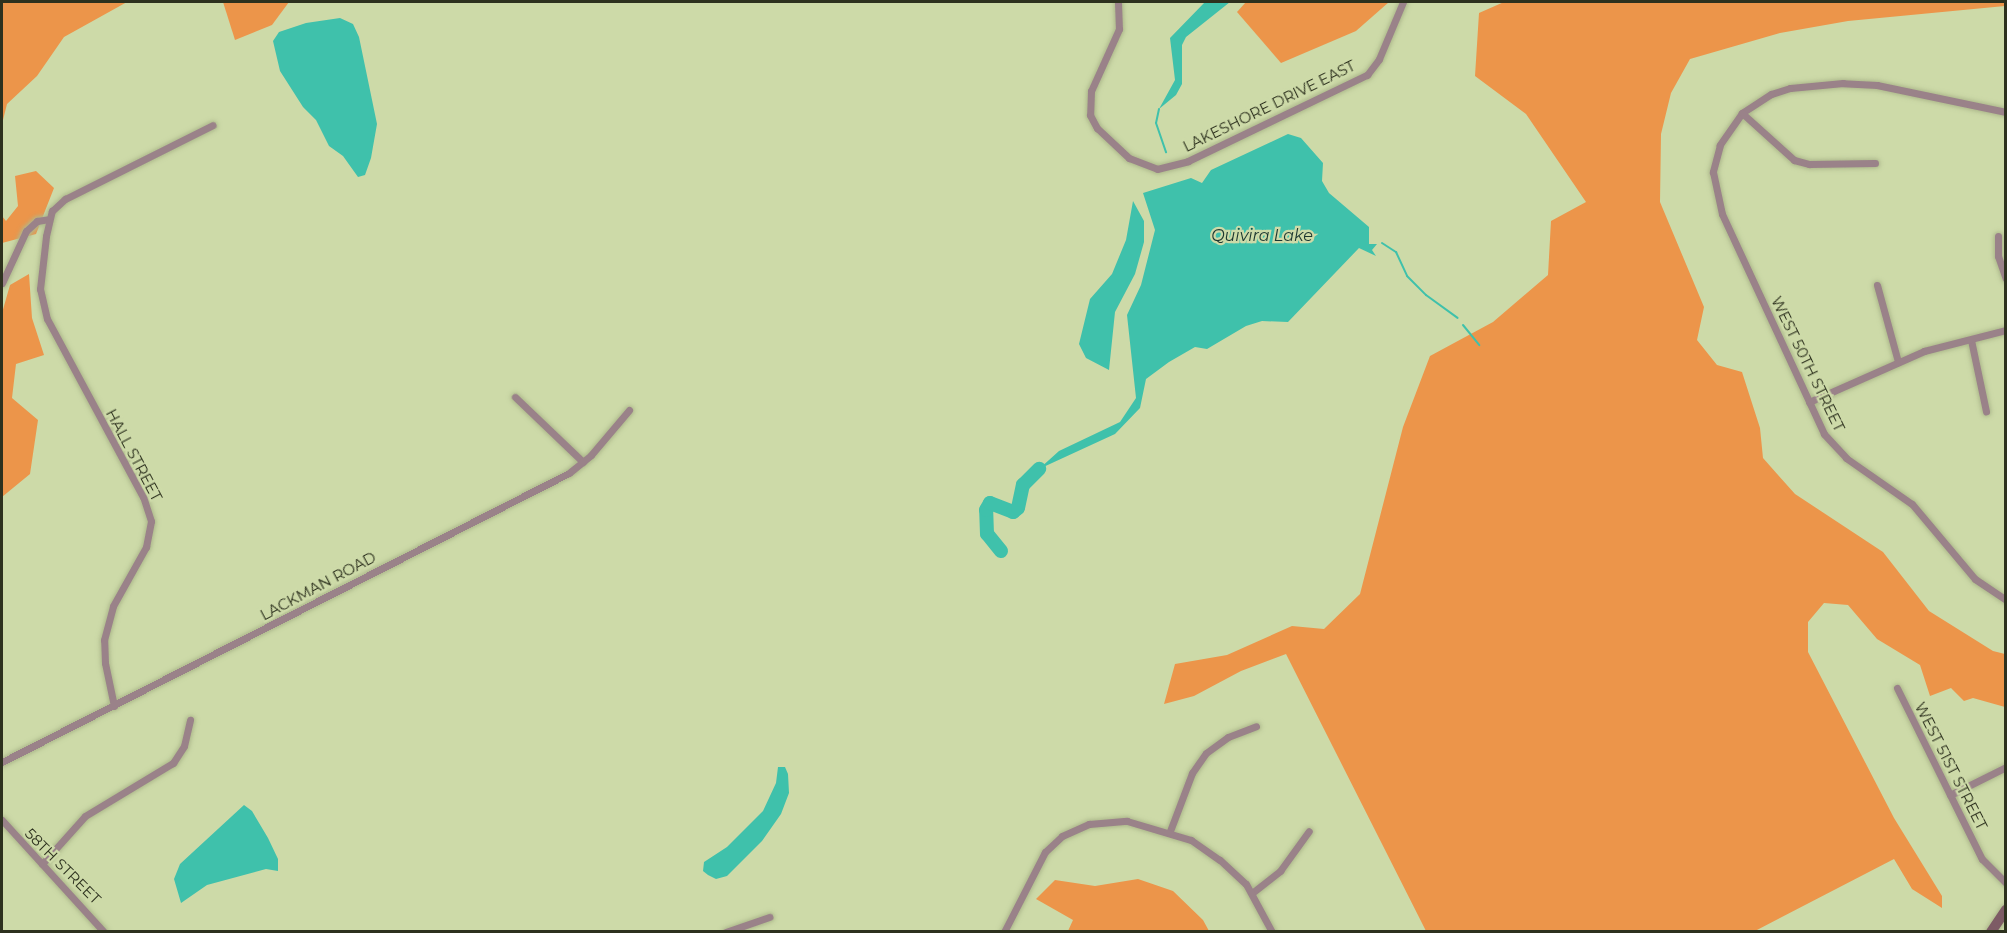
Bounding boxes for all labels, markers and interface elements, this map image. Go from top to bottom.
street label: LAKESHORE DRIVE EAST [1180,56,1358,156]
water label: Quivira Lake [1211,226,1313,246]
street label: WEST 50TH STREET [1767,293,1849,435]
street label: HALL STREET [102,406,166,504]
street label: LACKMAN ROAD [257,548,379,624]
street label: WEST 51ST STREET [1911,699,1991,833]
street label: 58TH STREET [21,824,105,908]

